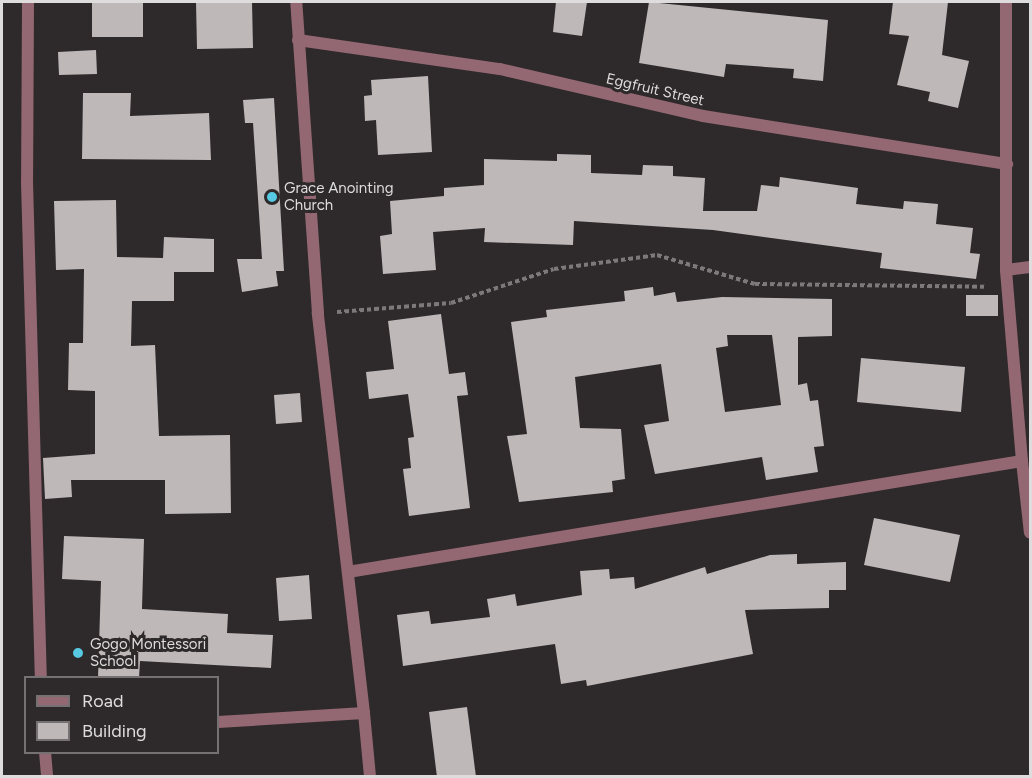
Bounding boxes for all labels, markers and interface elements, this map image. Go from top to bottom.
street label: Eggfruit Street [604,70,706,110]
place label: Grace Anointing Church [284,179,394,214]
marker: Grace Anointing Church [265,190,279,204]
place label: Gogo Montessori School [90,635,206,670]
marker: Gogo Montessori School [71,646,85,660]
legend [24,676,219,754]
text: Road [82,690,123,712]
text: Building [82,720,147,742]

